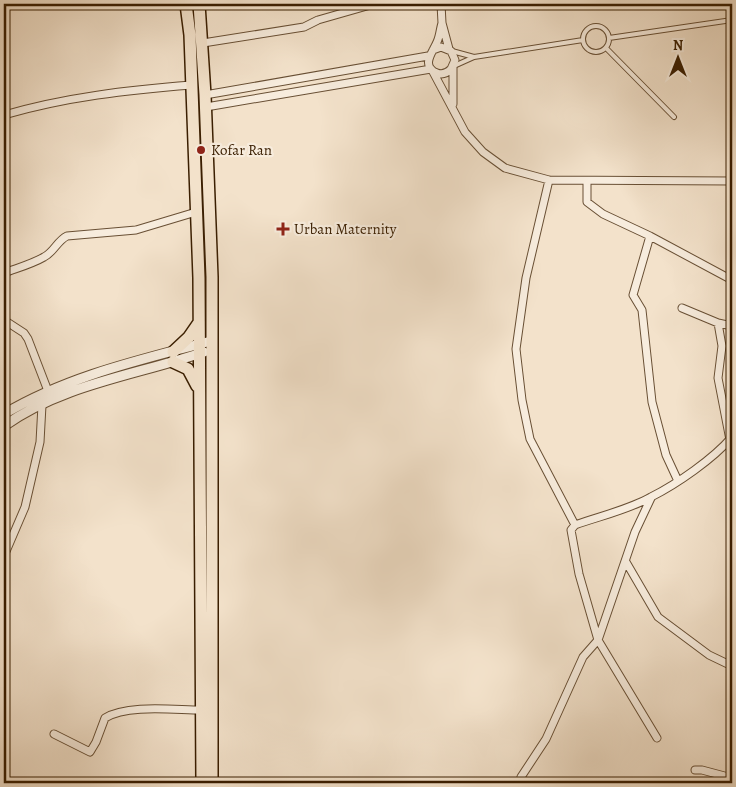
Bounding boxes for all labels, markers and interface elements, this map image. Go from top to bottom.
north arrow [654,32,704,82]
text: N [673,36,683,55]
place label: Kofar Ran [211,140,272,160]
marker: Kofar Ran [195,144,207,156]
place label: Urban Maternity [294,219,397,239]
marker: Urban Maternity [276,222,290,236]

